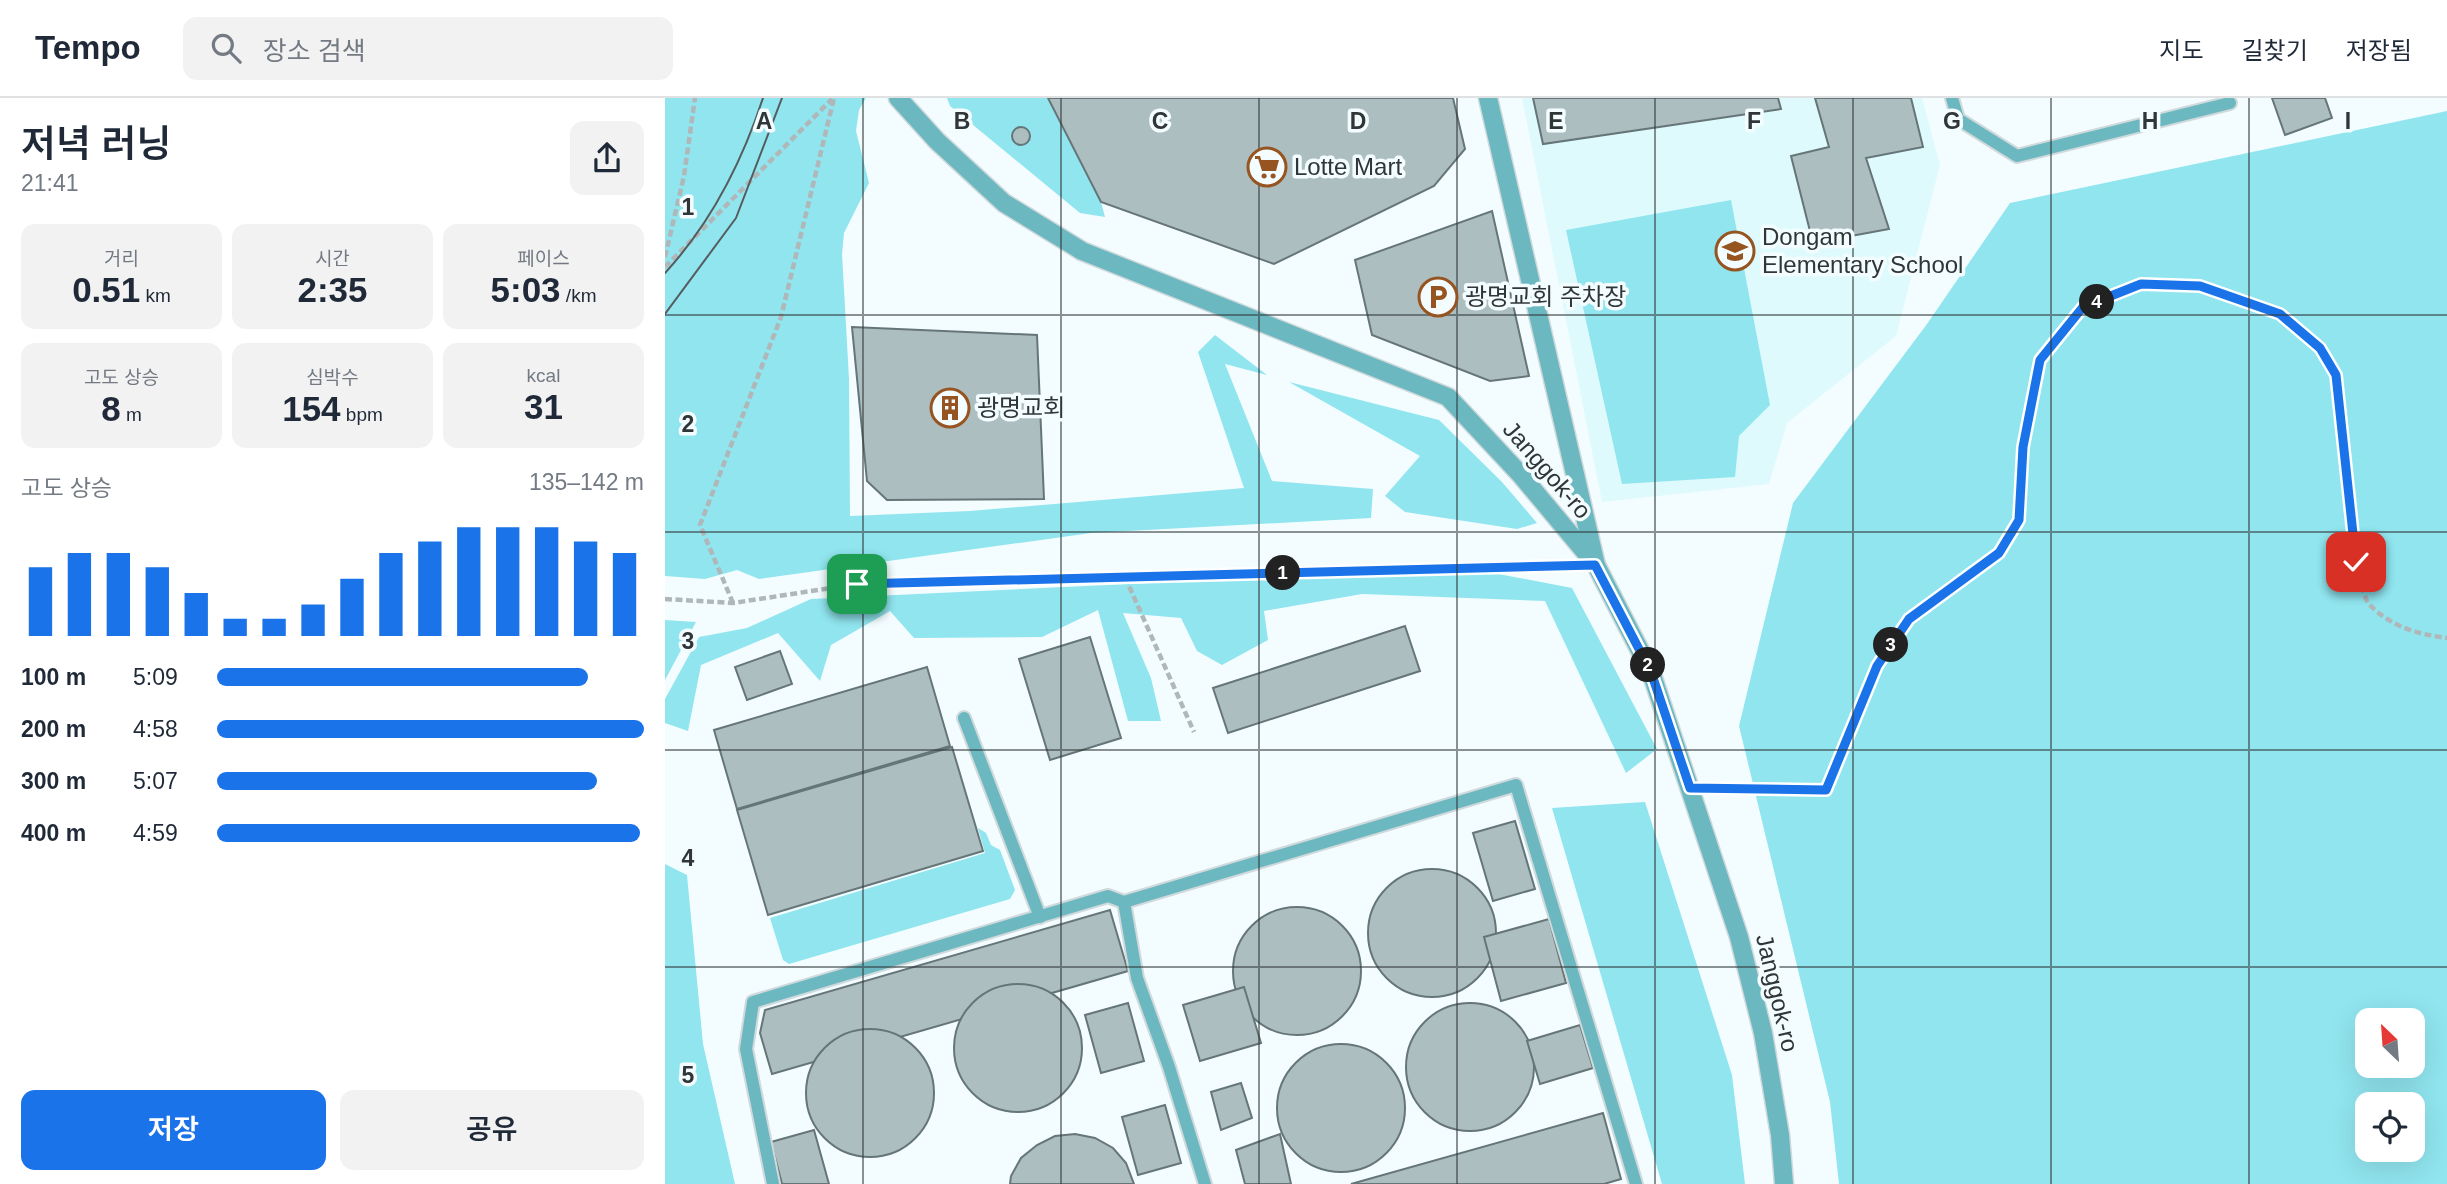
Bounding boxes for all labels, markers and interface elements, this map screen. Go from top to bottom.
search box [183,17,673,80]
text: Tempo [35,29,141,66]
icon: search [207,29,245,67]
text: 장소 검색 [263,36,366,66]
text: 지도 [2159,37,2204,64]
text: 길찾기 [2242,37,2308,64]
text: 저장됨 [2346,37,2412,64]
text: A [756,108,772,134]
text: B [954,108,970,134]
text: C [1152,108,1168,134]
text: D [1350,108,1366,134]
text: E [1548,108,1564,134]
text: F [1747,108,1761,134]
text: G [1943,108,1961,134]
text: H [2142,108,2158,134]
text: I [2345,108,2351,134]
button: share [570,121,644,195]
text: 저녁 러닝 [21,123,171,165]
supermarket icon: Lotte Mart [1246,146,1288,188]
place label: Lotte Mart [1294,153,1402,180]
text: 21:41 [21,170,79,196]
text: 1 [682,194,695,220]
place label: Dongam Elementary School [1762,223,1963,278]
school or university icon: Dongam Elementary School [1714,230,1756,272]
text: 거리 [104,248,139,269]
text: 시간 [315,248,350,269]
text: 페이스 [517,248,570,269]
text: 0.51 [72,270,140,309]
text: 2:35 [297,270,368,309]
text: 5:03 [491,270,561,309]
parking icon: 광명교회 주차장 [1417,276,1459,318]
place label: 광명교회 주차장 [1465,283,1626,310]
pin: 4 [2079,284,2115,320]
text: km [140,285,171,306]
text: /km [561,285,596,306]
text: 4 [2091,291,2102,312]
text: kcal [527,365,560,386]
text: 고도 상승 [84,367,159,388]
text: 심박수 [306,367,359,388]
text: 31 [524,387,563,426]
building icon: 광명교회 [929,387,971,429]
text: 8 [101,389,121,428]
text: 154 [282,389,341,428]
place label: 광명교회 [977,394,1065,421]
text: m [121,404,142,425]
text: bpm [341,404,383,425]
text: 2 [682,411,694,437]
street label: Janggok-ro [1498,416,1597,524]
text: 135–142 m [529,469,644,495]
text: 고도 상승 [21,475,112,501]
pin [2326,532,2386,592]
icon: check [2337,543,2375,581]
pin [827,554,887,614]
pin: 1 [1265,556,1301,590]
text: 1 [1277,562,1288,583]
icon: arrive [838,565,876,603]
text: 3 [682,628,694,654]
pin: 3 [1873,628,1909,662]
text: 3 [1885,634,1896,655]
pin: 2 [1630,648,1665,682]
text: 2 [1642,654,1653,675]
text: 100 m [21,664,86,690]
text: 5:09 [133,664,178,690]
text: 200 m [21,716,86,742]
text: 4:58 [133,716,178,742]
text: 300 m [21,768,86,794]
text: 5:07 [133,768,178,794]
text: 400 m [21,820,86,846]
text: 4:59 [133,820,178,846]
text: 4 [682,845,695,871]
street label: Janggok-ro [1751,931,1804,1054]
north arrow [2355,1008,2425,1078]
map controls [2355,1008,2425,1162]
text: 5 [682,1062,695,1088]
button: 저장 [21,1090,326,1170]
button: 공유 [340,1090,644,1170]
button: locate [2355,1092,2425,1162]

